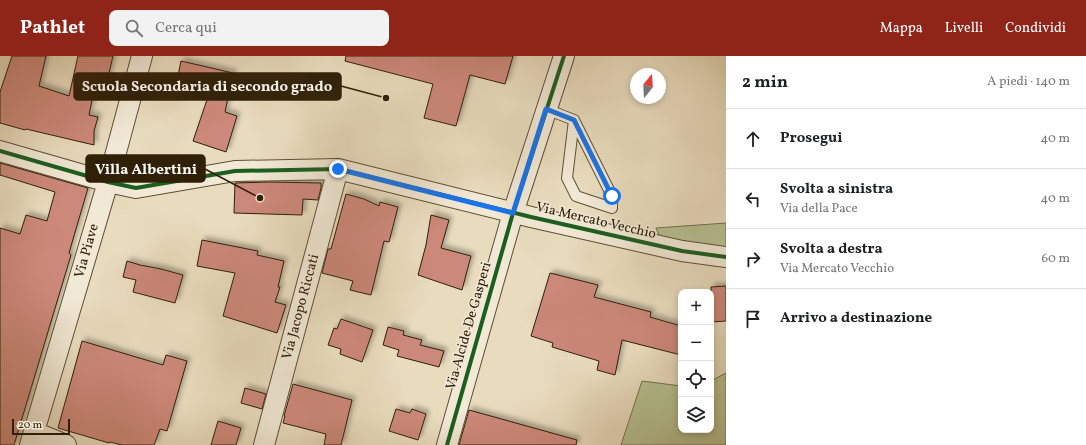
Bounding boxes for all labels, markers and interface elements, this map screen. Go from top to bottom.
search box [109,10,389,46]
text: Pathlet [20,15,85,41]
icon: search [123,17,145,39]
text: Cerca qui [155,18,217,39]
text: Mappa [880,19,923,38]
text: Livelli [945,19,983,38]
text: Condividi [1005,19,1066,38]
north arrow [630,68,666,104]
text: 2 min [742,71,788,94]
callout: Scuola Secondaria di secondo grado [74,73,341,100]
text: A piedi · 140 m [987,73,1070,91]
text: Scuola Secondaria di secondo grado [82,77,333,98]
icon: ahead [742,128,764,150]
text: Prosegui [780,128,843,149]
text: 40 m [1041,130,1070,148]
callout: Villa Albertini [86,155,205,182]
text: Villa Albertini [95,160,197,181]
route end [329,160,347,178]
text: Svolta a sinistra [780,179,893,200]
route start [603,187,621,205]
icon: left [742,188,764,210]
text: 40 m [1041,190,1070,208]
street label: Via Mercato Vecchio [534,198,658,244]
text: Via della Pace [780,200,858,218]
street label: Via Piave [70,221,104,280]
text: Svolta a destra [780,239,883,260]
icon: right [742,248,764,270]
text: 60 m [1042,250,1070,268]
street label: Via Jacopo Riccati [278,252,324,362]
street label: Via Alcide De Gasperi [442,260,496,392]
text: Via Mercato Vecchio [780,260,894,278]
map controls [678,289,714,433]
button: + [678,289,714,325]
icon: arrive [742,308,764,330]
text: Arrivo a destinazione [780,308,932,329]
button: − [678,325,714,361]
button: locate [678,361,714,397]
button: layers [678,397,714,433]
scale bar [12,417,70,436]
text: 20 m [18,418,42,433]

